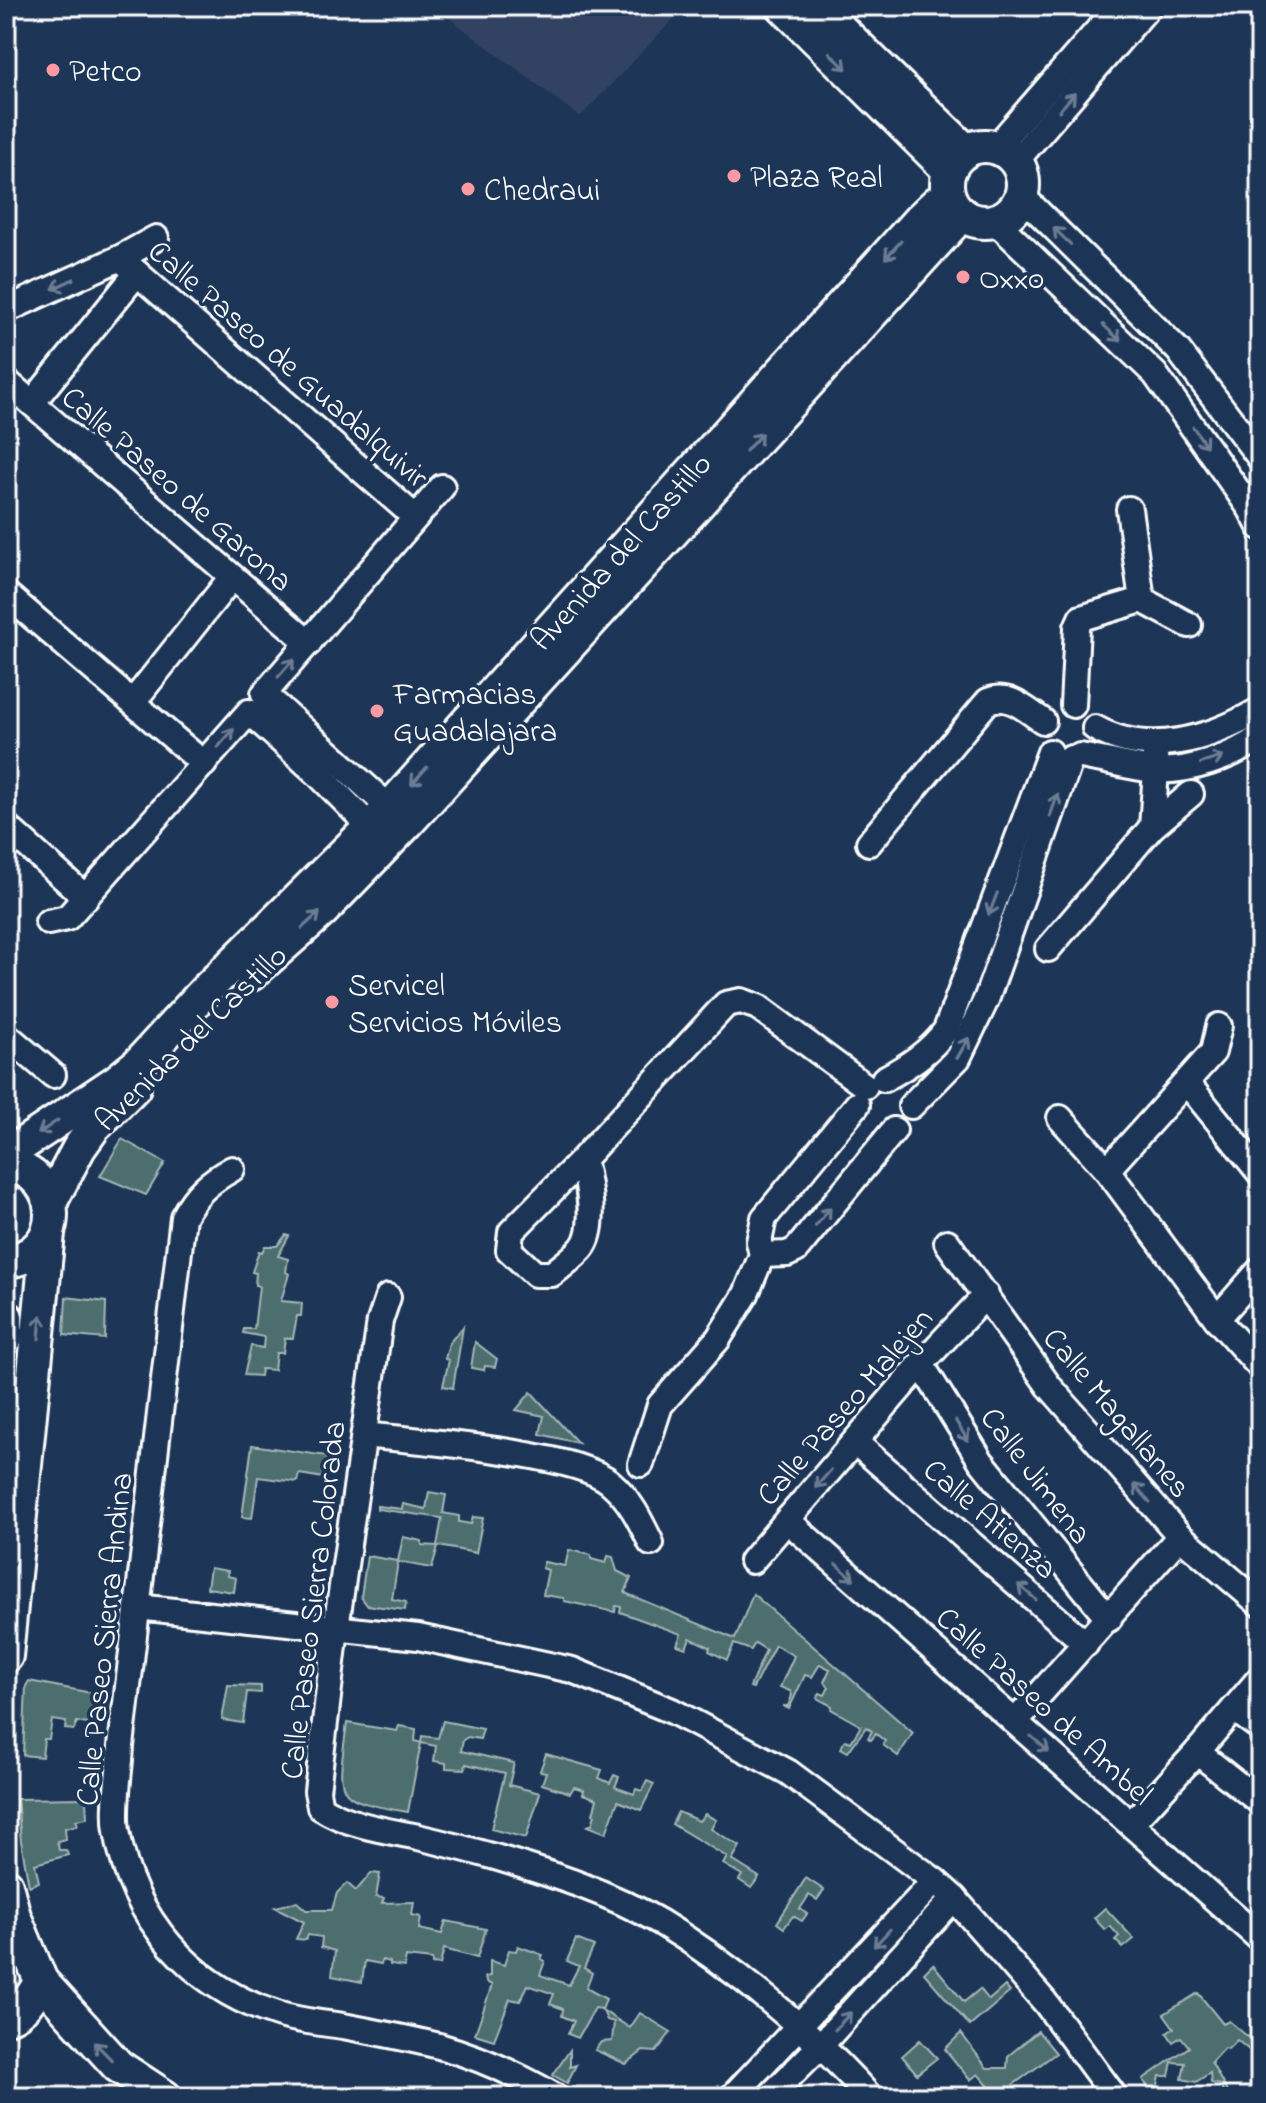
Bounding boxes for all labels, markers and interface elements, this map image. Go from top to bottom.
place label: Petco [69,50,142,97]
one-way arrow [828,51,847,70]
marker: Petco [44,61,62,79]
one-way arrow [1058,92,1076,112]
place label: Plaza Real [750,156,883,203]
marker: Plaza Real [725,167,743,185]
place label: Chedraui [484,169,600,216]
marker: Chedraui [459,180,477,198]
one-way arrow [1052,227,1072,246]
street label: Calle Paseo de Guadalquivir [136,230,438,501]
one-way arrow [883,240,902,260]
place label: Oxxo [979,257,1044,304]
marker: Oxxo [954,268,972,286]
one-way arrow [51,277,75,292]
one-way arrow [1102,323,1121,342]
street label: Calle Paseo de Garona [49,376,302,605]
one-way arrow [1192,426,1208,448]
one-way arrow [744,432,762,452]
street label: Avenida del Castillo [521,444,725,663]
one-way arrow [277,659,295,679]
place label: Farmacias Guadalajara [392,673,557,757]
marker: Farmacias Guadalajara [368,702,386,720]
one-way arrow [217,729,235,749]
one-way arrow [1198,752,1224,767]
one-way arrow [410,766,428,786]
one-way arrow [1047,793,1062,818]
one-way arrow [985,891,1000,916]
one-way arrow [301,911,321,929]
street label: Avenida del Castillo [85,935,300,1144]
place label: Servicel Servicios Móviles [348,964,562,1048]
marker: Servicel Servicios Móviles [323,993,341,1011]
one-way arrow [955,1037,971,1060]
one-way arrow [38,1119,60,1135]
one-way arrow [815,1207,832,1228]
street label: Calle Paseo Malejen [747,1299,946,1518]
one-way arrow [33,1314,48,1341]
street label: Calle Magallanes [1030,1318,1201,1510]
street label: Calle Jimena [967,1398,1102,1556]
street label: Calle Paseo Sierra Colorada [270,1419,361,1782]
one-way arrow [954,1419,971,1441]
street label: Calle Atienza [911,1449,1066,1592]
one-way arrow [814,1468,832,1488]
street label: Calle Paseo Sierra Andina [66,1470,147,1808]
one-way arrow [1133,1484,1151,1504]
one-way arrow [835,1563,855,1581]
one-way arrow [1017,1583,1037,1601]
street label: Calle Paseo de Ambel [923,1597,1162,1818]
one-way arrow [1030,1735,1050,1753]
one-way arrow [873,1928,892,1948]
one-way arrow [834,2011,852,2031]
one-way arrow [94,2041,113,2061]

